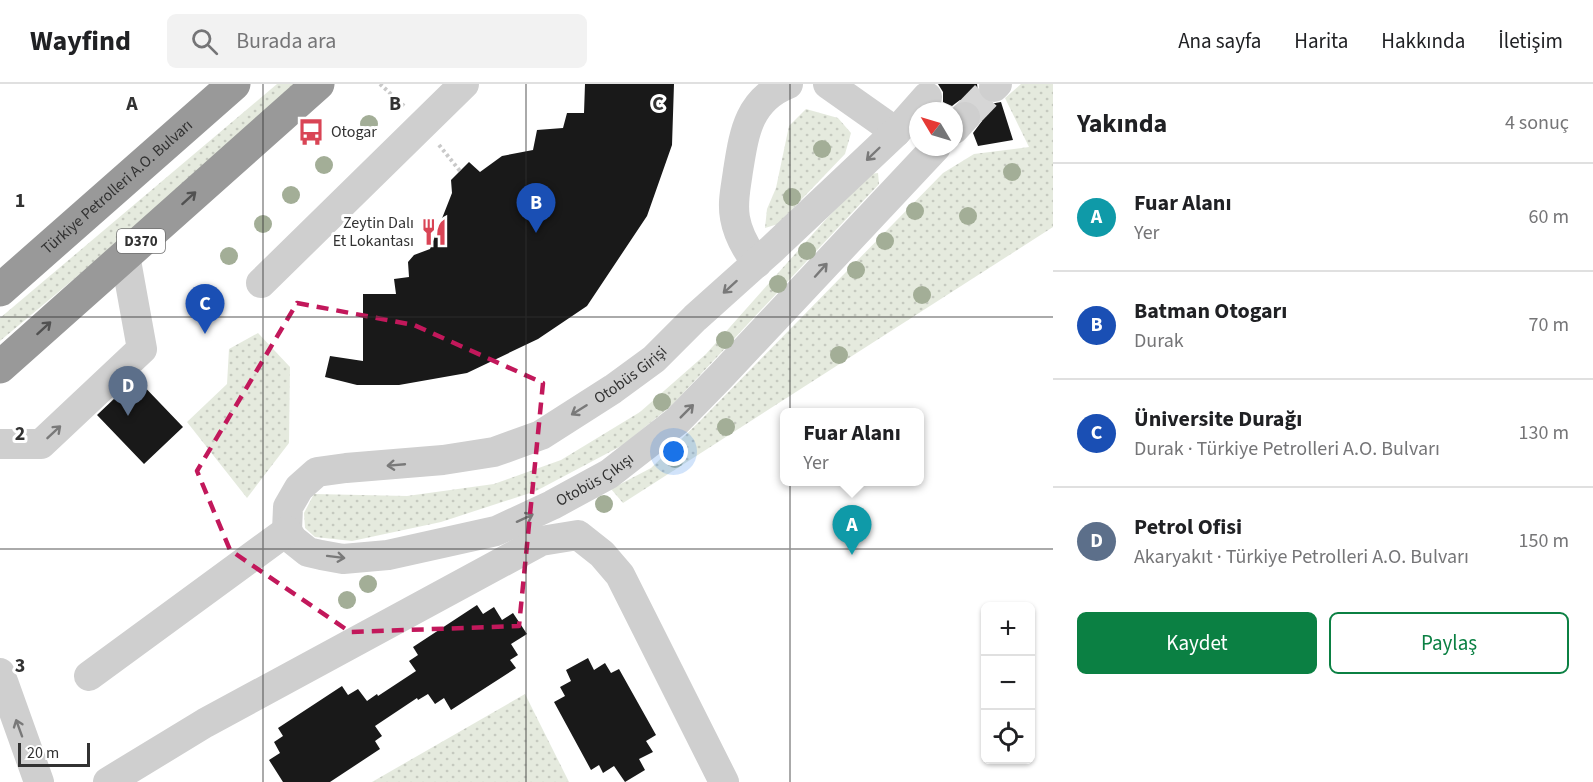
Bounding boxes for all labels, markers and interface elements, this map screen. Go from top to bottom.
search box [167,14,587,68]
text: Wayfind [30,21,131,61]
icon: search [188,25,221,58]
text: Burada ara [236,25,336,57]
text: Ana sayfa [1178,26,1261,56]
text: Harita [1294,26,1348,56]
text: Hakkında [1381,26,1465,56]
text: İletişim [1498,26,1563,56]
text: A [125,90,138,118]
text: B [389,90,401,118]
text: C [652,90,664,118]
north arrow [909,102,963,156]
text: Yakında [1077,105,1167,142]
text: 4 sonuç [1505,109,1569,137]
street label: Türkiye Petrolleri A.O. Bulvarı [37,114,197,260]
bus stop icon: Otogar [296,117,326,147]
place label: Otogar [331,121,377,143]
one-way arrow [865,147,880,161]
pin: B [516,184,556,233]
text: 1 [15,187,25,215]
text: Fuar Alanı [1134,187,1232,219]
one-way arrow [181,191,196,205]
text: A [1091,203,1102,231]
text: 60 m [1529,203,1569,231]
place label: Zeytin Dalı Et Lokantası [333,212,414,252]
restaurant icon: Zeytin Dalı Et Lokantası [419,217,449,247]
text: Yer [1134,219,1160,247]
road number: D370 [117,229,165,253]
one-way arrow [814,262,828,277]
one-way arrow [723,280,738,294]
pin: C [186,284,224,334]
text: Batman Otogarı [1134,295,1287,327]
text: B [1090,311,1103,339]
text: 70 m [1529,311,1569,339]
one-way arrow [36,321,51,335]
text: Durak [1134,327,1184,355]
street label: Otobüs Girişi [590,341,672,409]
pin: D [108,366,148,416]
text: Üniversite Durağı [1134,403,1302,435]
one-way arrow [572,404,588,416]
one-way arrow [679,404,694,418]
popup [780,408,924,486]
text: Fuar Alanı [803,417,901,449]
text: C [1091,419,1102,447]
text: 130 m [1519,419,1569,447]
text: 2 [15,420,25,448]
one-way arrow [46,425,61,439]
text: Durak · Türkiye Petrolleri A.O. Bulvarı [1134,435,1440,463]
your location [659,437,688,466]
street label: Otobüs Çıkışı [552,448,638,512]
text: Yer [803,449,829,477]
one-way arrow [386,459,406,470]
pin: A [832,506,872,555]
one-way arrow [515,511,533,523]
text: Petrol Ofisi [1134,511,1242,543]
text: D [1090,527,1103,555]
text: 150 m [1519,527,1569,555]
text: Akaryakıt · Türkiye Petrolleri A.O. Bulvarı [1134,543,1469,571]
one-way arrow [325,552,345,563]
map controls [981,602,1035,764]
button: + [981,602,1035,656]
button: Kaydet [1077,612,1317,674]
button: Paylaş [1329,612,1569,674]
text: 3 [15,652,25,680]
button: − [981,656,1035,710]
button: locate [981,710,1035,764]
one-way arrow [13,719,24,737]
scale bar [18,740,90,768]
text: 20 m [27,742,59,764]

